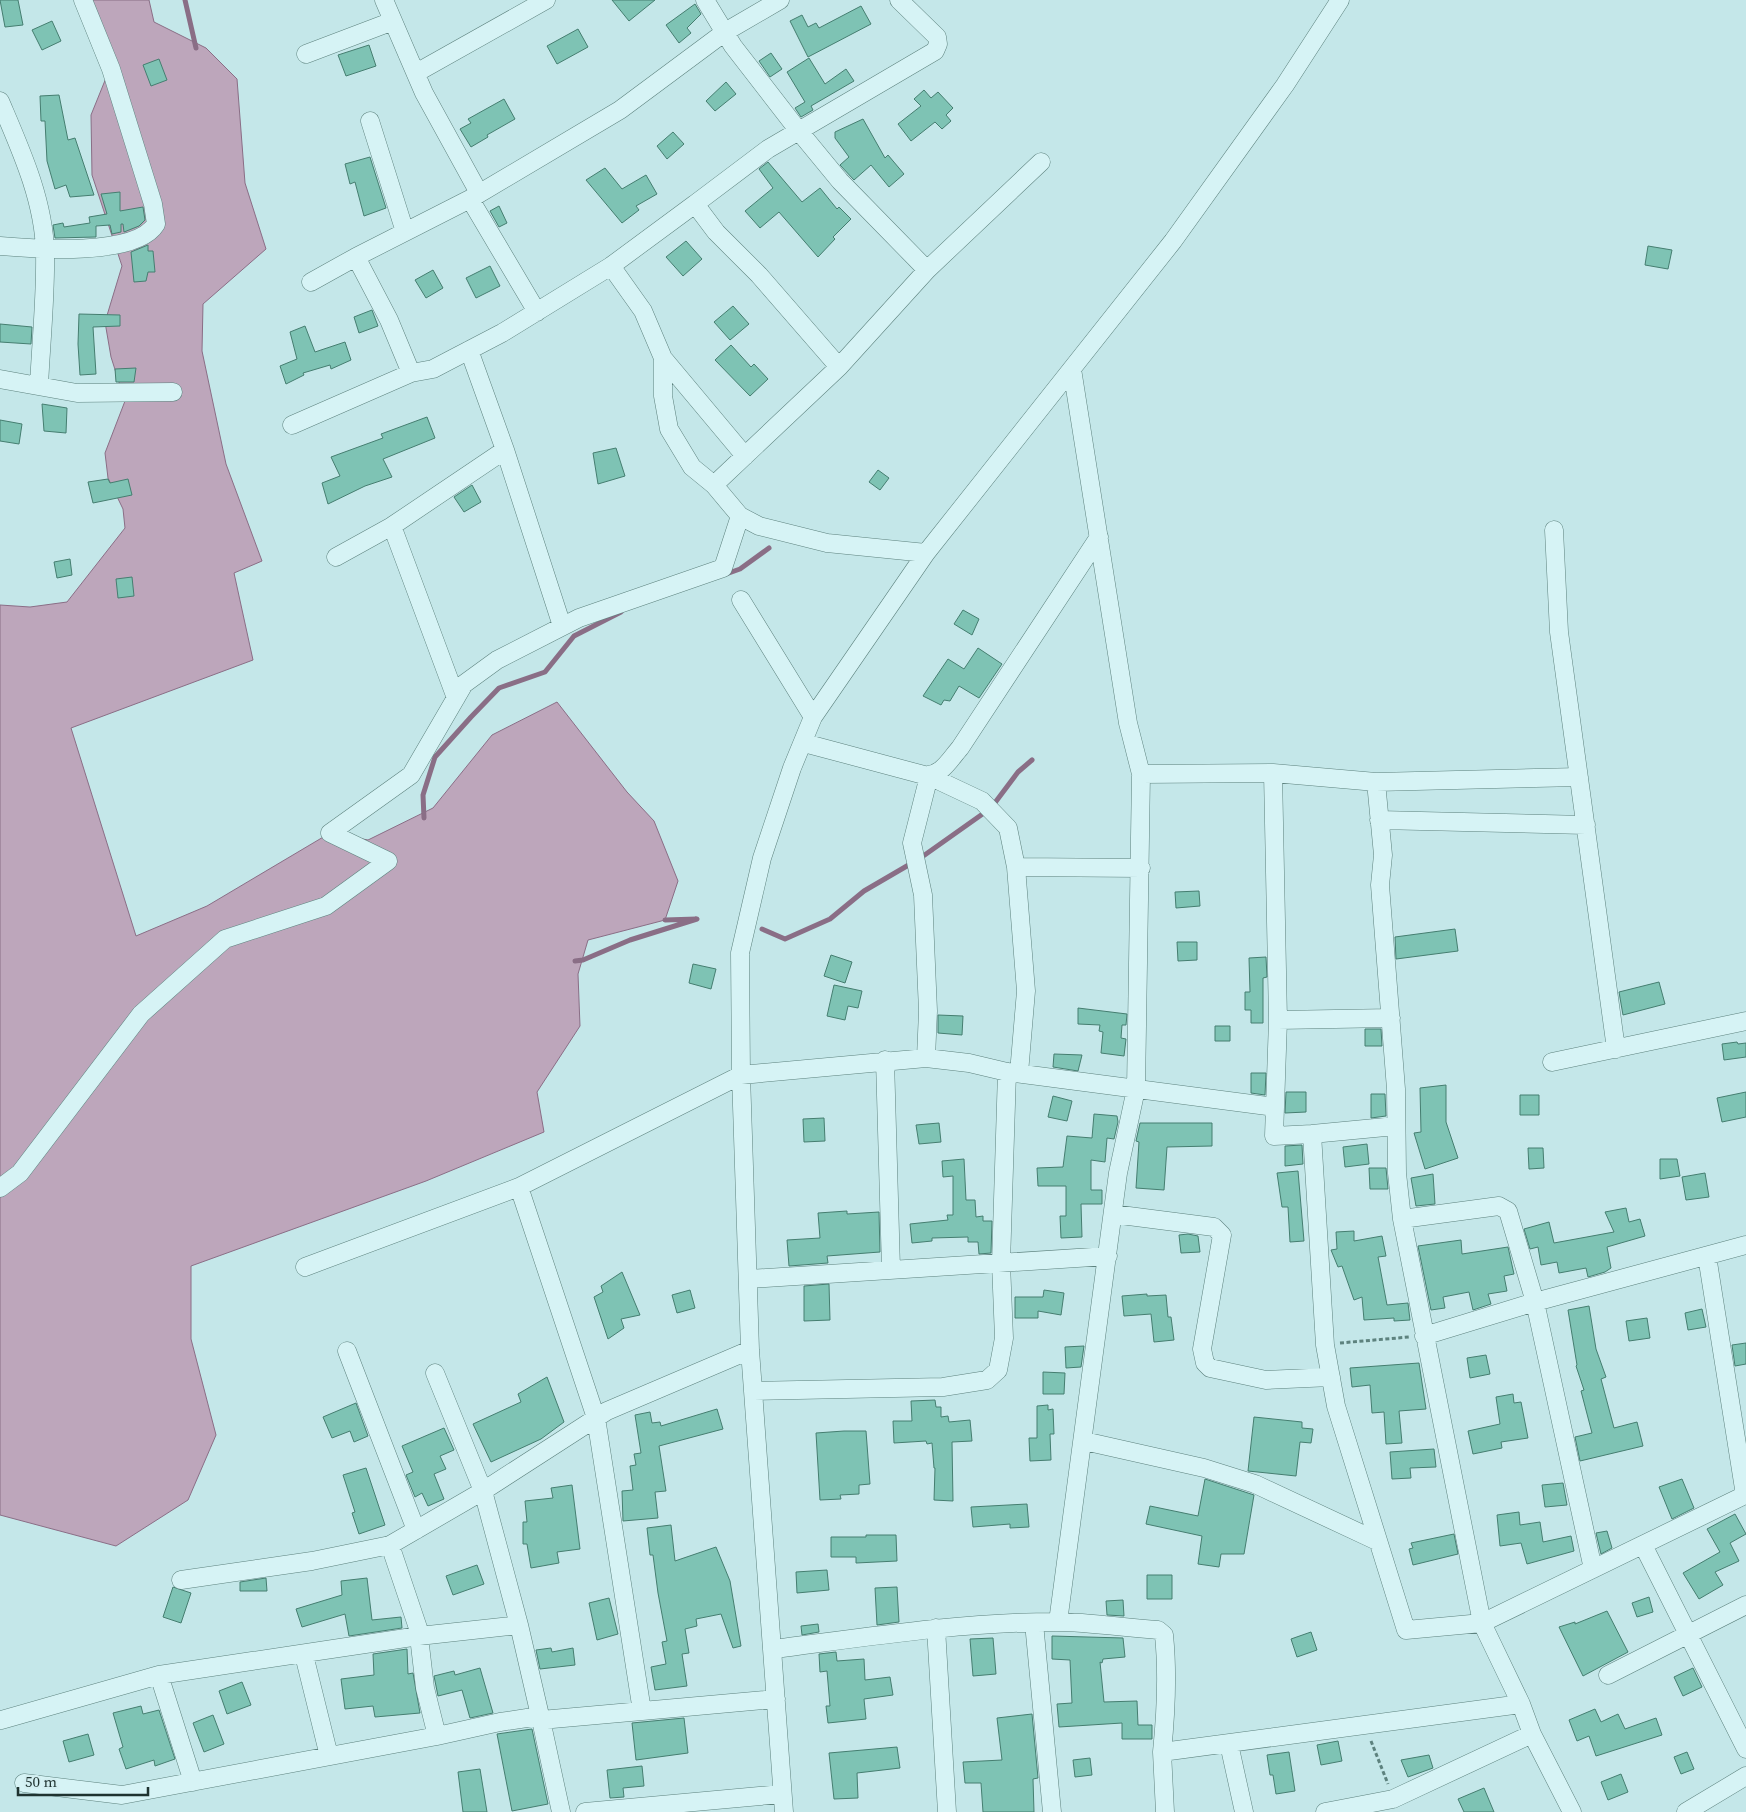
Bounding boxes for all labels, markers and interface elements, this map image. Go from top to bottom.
scale bar [18,1764,148,1796]
text: 50 m [25,1771,57,1792]

